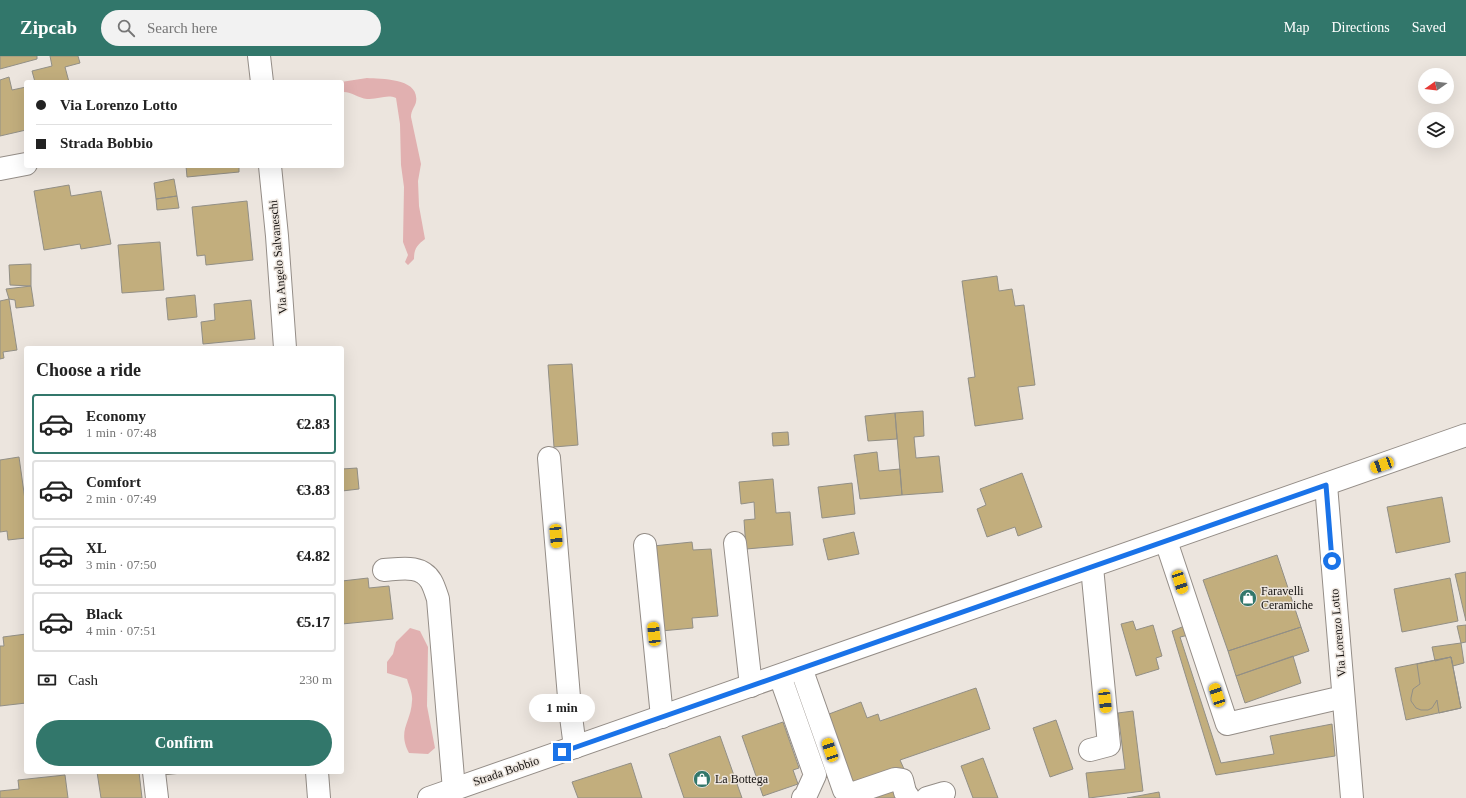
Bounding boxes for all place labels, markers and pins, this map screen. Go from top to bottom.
place label: Faravelli Ceramiche [1261,584,1313,612]
shop icon: Faravelli Ceramiche [1238,588,1258,608]
shop icon: La Bottega [692,769,712,789]
place label: La Bottega [715,772,769,786]

